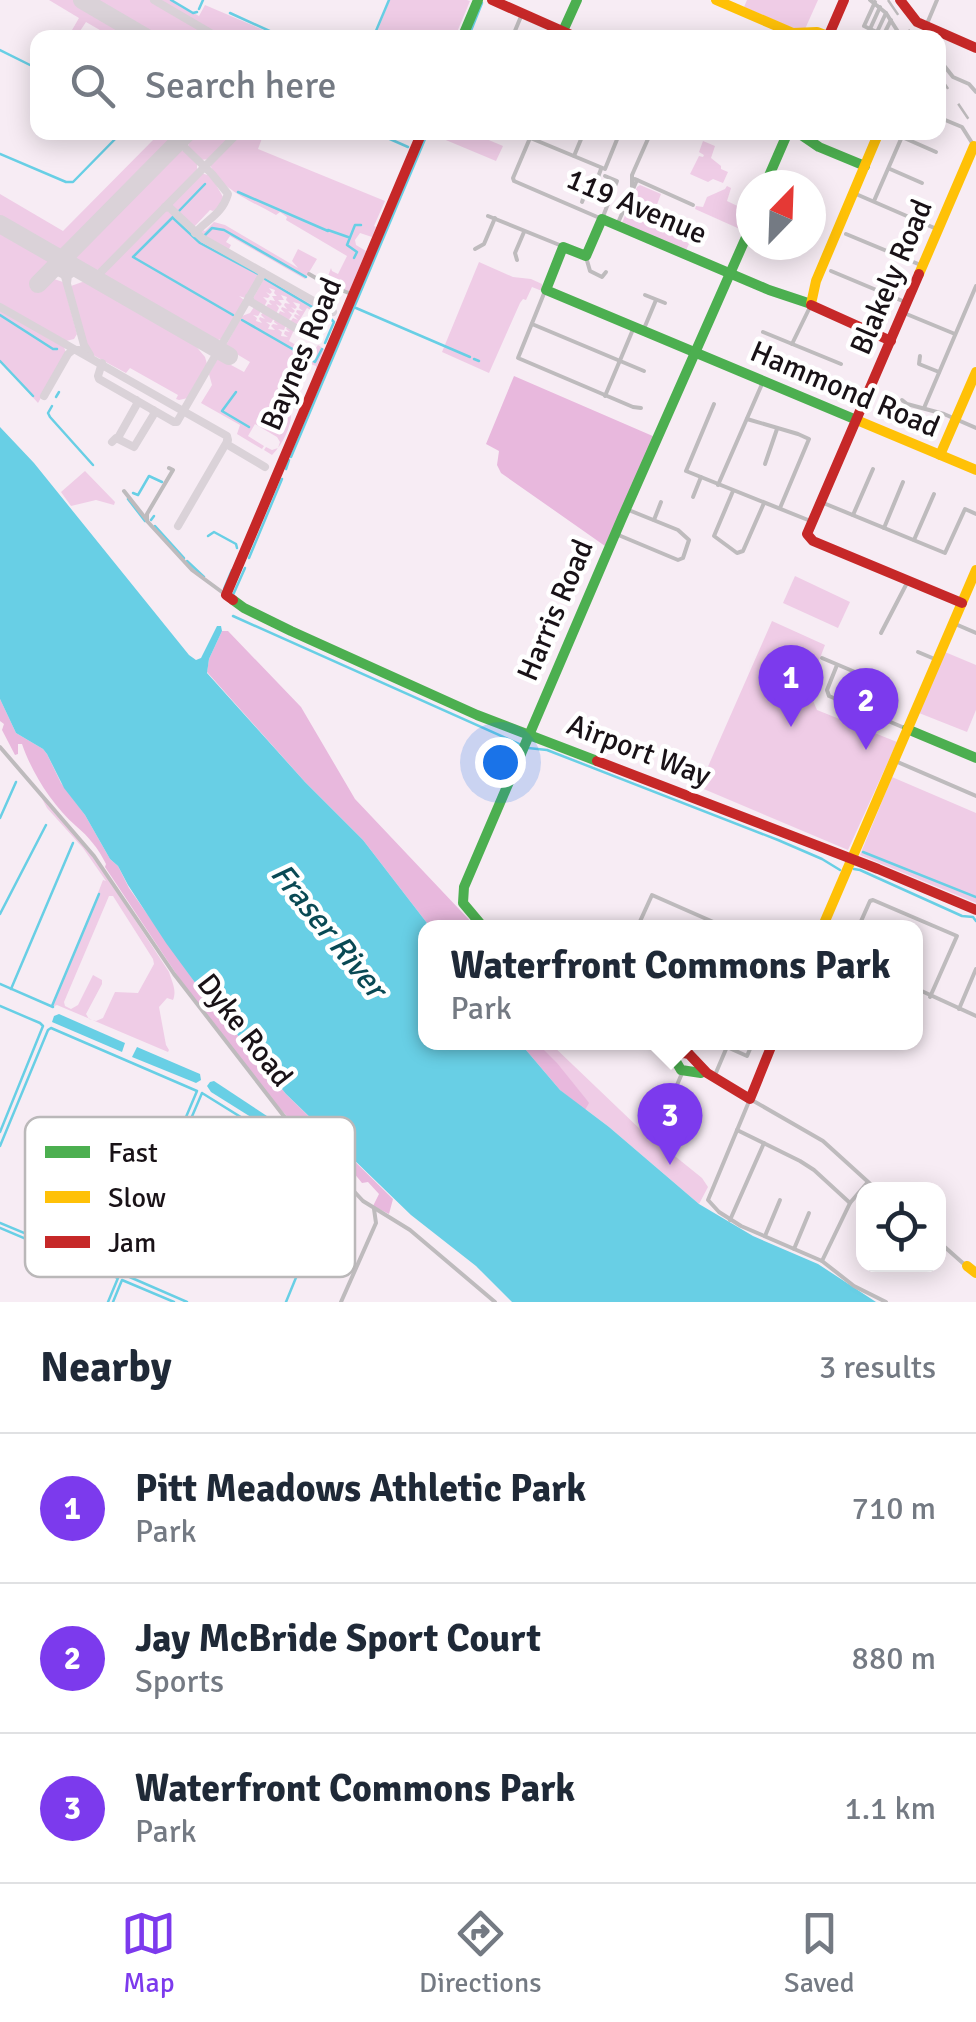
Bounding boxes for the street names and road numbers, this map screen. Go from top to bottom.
street label: 119 Avenue [561,160,713,253]
street label: Blakely Road [842,194,941,360]
street label: Baynes Road [253,272,350,436]
street label: Hammond Road [745,333,945,446]
street label: Harris Road [509,534,602,687]
street label: Airport Way [562,706,716,795]
street label: Dyke Road [189,966,300,1094]

